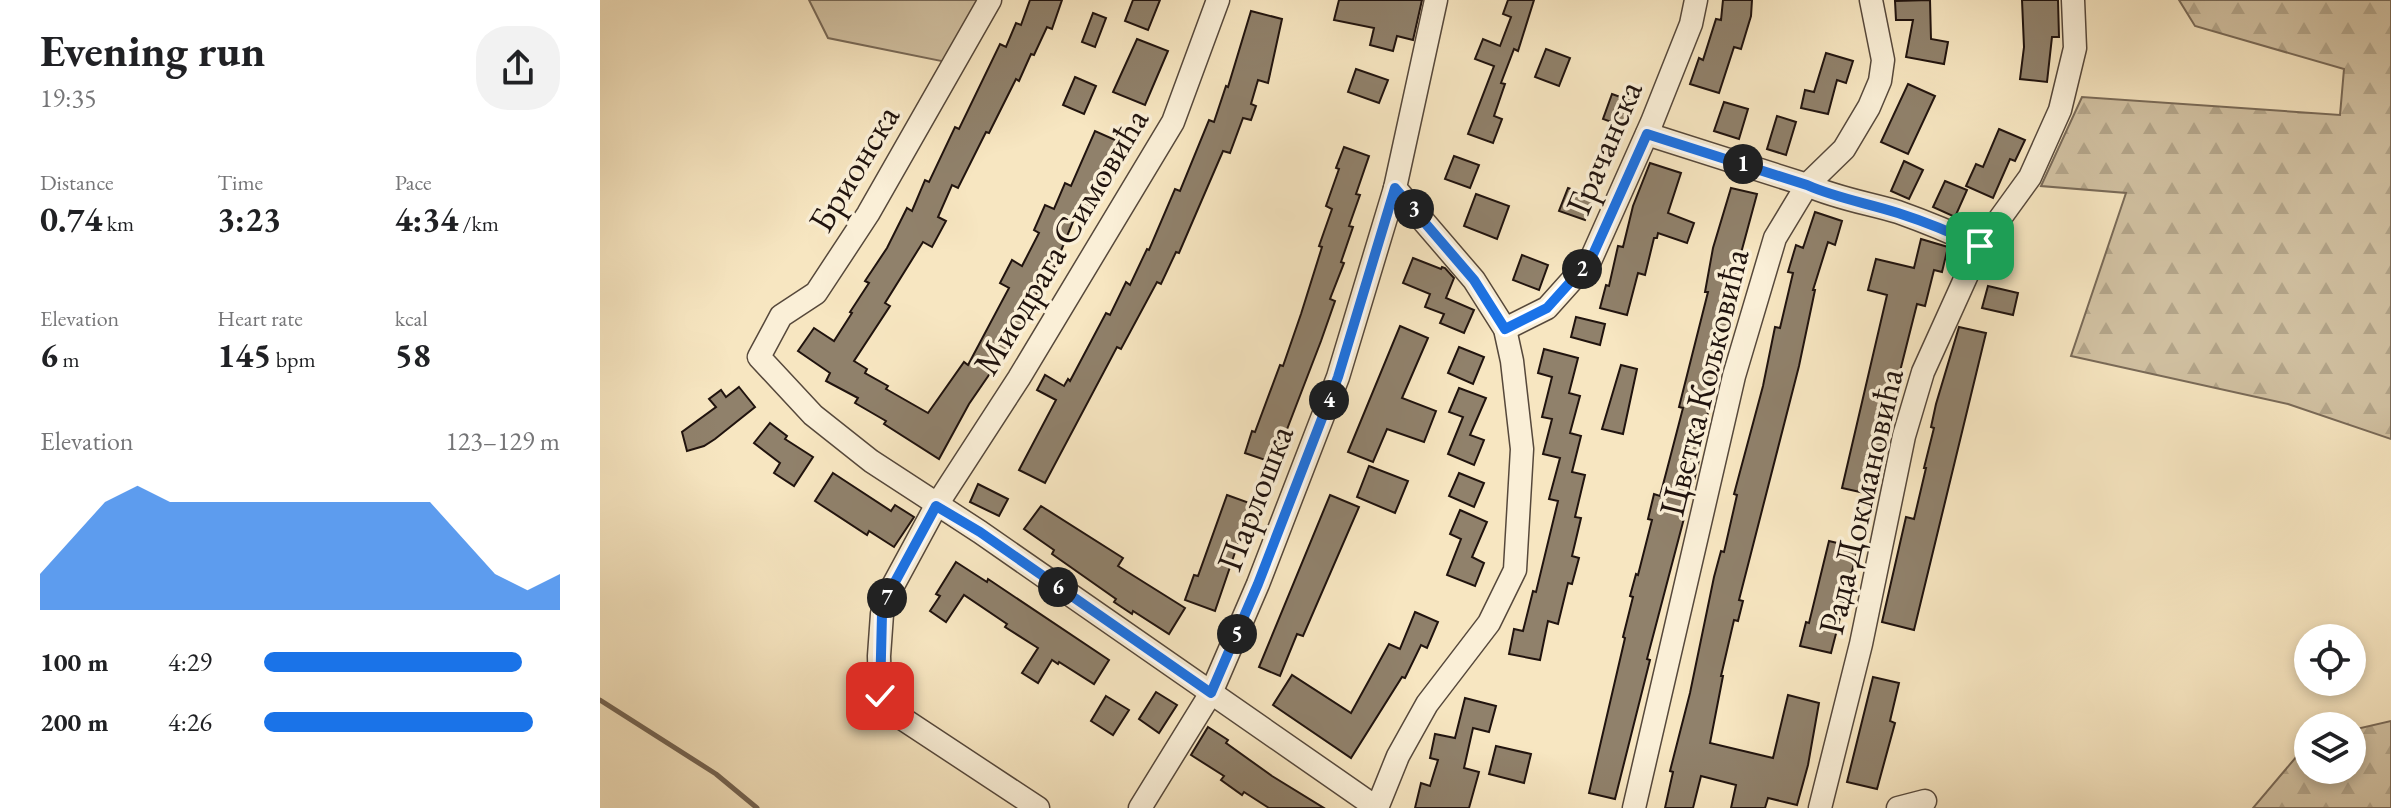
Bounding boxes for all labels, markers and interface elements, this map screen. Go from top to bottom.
text: Evening run [40,22,265,79]
button: share [476,26,560,110]
street label: Грачанска [1554,73,1653,221]
text: 19:35 [40,81,96,115]
street label: Брионска [797,95,910,241]
street label: Миодрага Симовића [962,98,1159,383]
pin: 1 [1723,144,1763,184]
text: 1 [1737,149,1749,178]
text: Distance [40,168,113,197]
text: Time [217,168,263,197]
text: Pace [395,168,432,197]
pin: 3 [1394,189,1434,229]
text: 3 [1408,194,1420,223]
text: 0.74 [40,197,102,241]
text: 3:23 [217,197,281,241]
text: 4:34 [395,197,458,241]
text: km [102,209,134,238]
text: /km [458,209,499,238]
pin [1946,212,2014,280]
icon: arrive [1958,224,2002,268]
street label: Цветка Кољковића [1648,243,1760,521]
pin: 2 [1562,249,1602,289]
text: 2 [1576,254,1588,283]
text: Elevation [40,304,119,333]
text: Heart rate [217,304,303,333]
text: kcal [395,304,428,333]
text: 6 [40,333,58,377]
text: 145 [217,333,271,377]
text: 58 [395,333,431,377]
text: m [58,345,80,374]
text: bpm [271,345,316,374]
street label: Рада Докмановића [1807,363,1914,639]
pin: 4 [1309,380,1349,420]
text: 4 [1323,385,1335,414]
street label: Парлошка [1205,418,1304,578]
text: Elevation [40,424,134,458]
text: 123–129 m [445,424,560,458]
pin: 6 [1038,567,1078,607]
text: 6 [1052,572,1064,601]
pin: 7 [867,578,907,618]
text: 7 [881,583,893,612]
pin: 5 [1217,614,1257,654]
text: 5 [1231,619,1243,648]
map controls [2294,624,2366,784]
button: locate [2294,624,2366,696]
text: 100 m [40,645,108,679]
text: 4:29 [168,645,212,679]
pin [846,662,914,730]
icon: check [858,674,902,718]
text: 200 m [40,705,108,739]
text: 4:26 [168,705,212,739]
button: layers [2294,712,2366,784]

